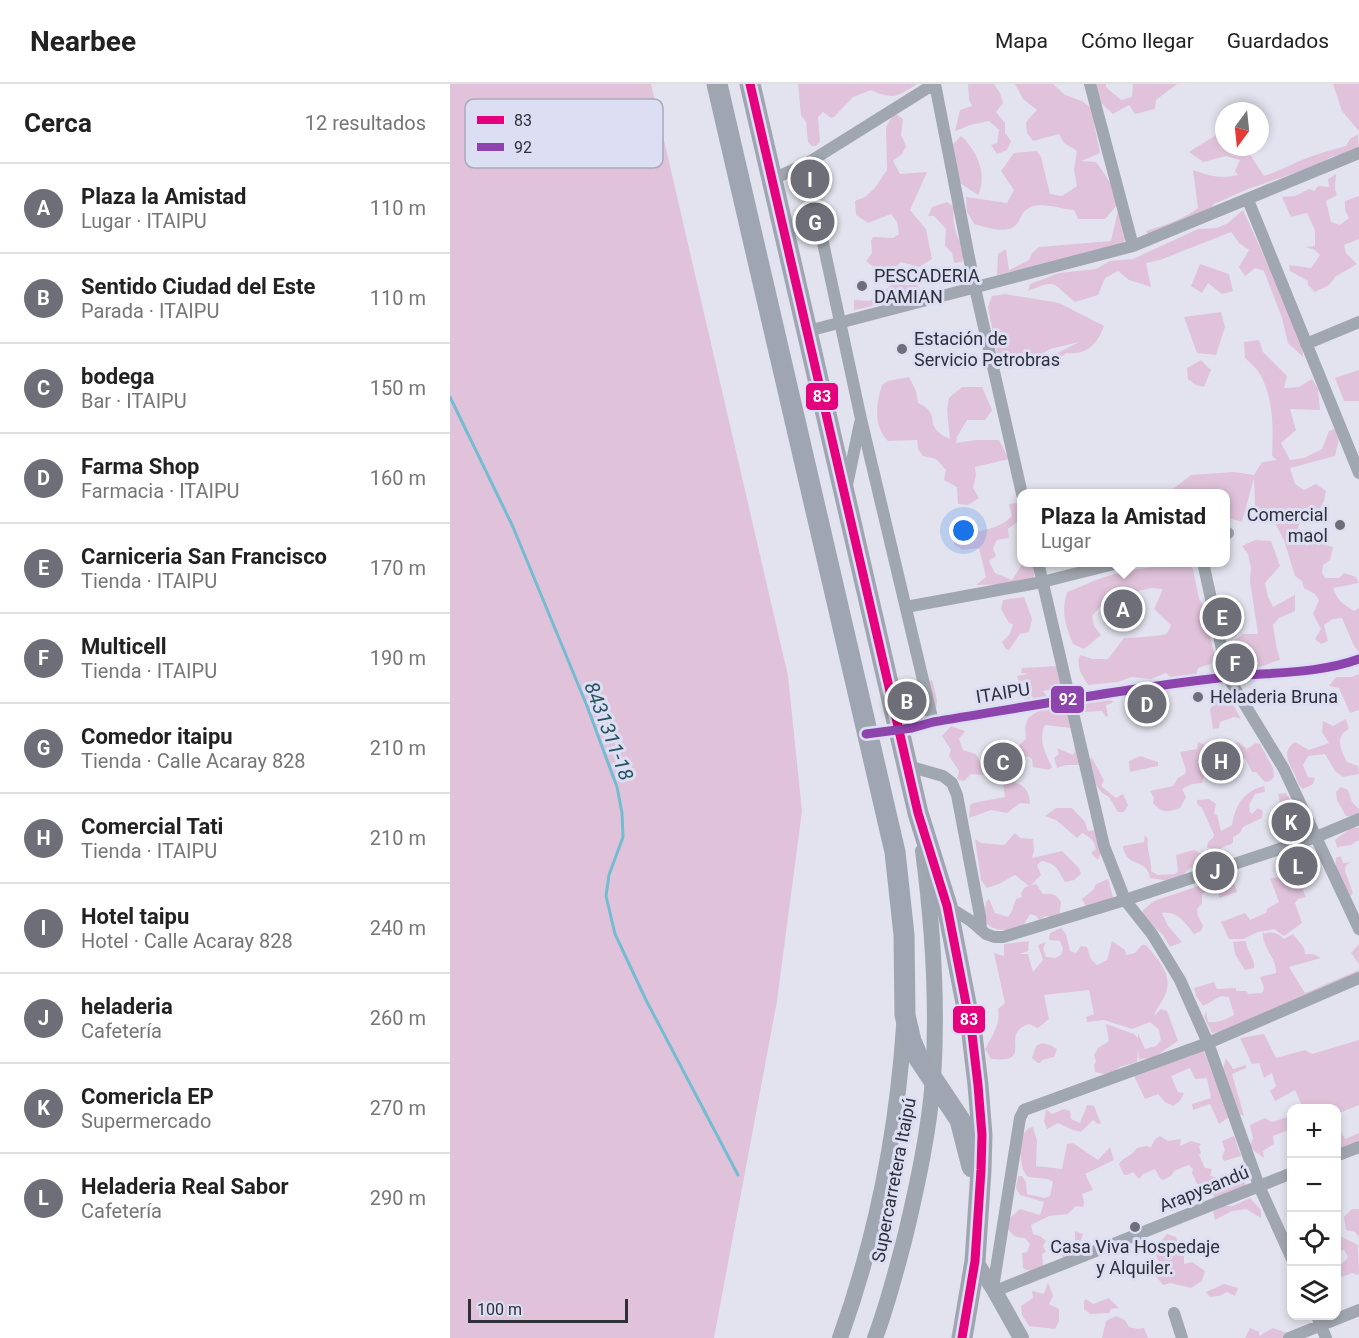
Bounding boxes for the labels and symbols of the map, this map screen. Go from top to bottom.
legend [465,99,663,168]
north arrow [1215,102,1269,156]
text: 83 [514,111,532,130]
text: 92 [514,138,532,157]
pin: I [790,156,830,202]
pin: G [796,200,835,244]
place label: PESCADERIA DAMIAN [874,265,980,307]
marker: PESCADERIA DAMIAN [855,279,869,293]
place label: Estación de Servicio Petrobras [914,328,1060,370]
marker: Estación de Servicio Petrobras [895,342,909,356]
line badge: 83 [805,382,839,411]
text: 83 [813,387,831,406]
place label: Comercial maol [1247,504,1328,546]
your location [949,516,978,545]
marker: Comercial maol [1333,518,1347,532]
pin: A [1104,586,1142,632]
pin: E [1202,594,1242,640]
pin: F [1216,640,1254,686]
water label: 8431311-18 [579,678,639,784]
pin: B [888,678,926,724]
street label: ITAIPU [974,678,1031,707]
pin: D [1128,682,1166,726]
line badge: 92 [1050,685,1085,714]
place label: Heladeria Bruna [1210,686,1338,707]
text: 92 [1059,690,1077,709]
marker: Heladeria Bruna [1191,690,1205,704]
pin: H [1202,738,1240,784]
pin: C [984,740,1022,784]
pin: K [1272,800,1310,844]
pin: L [1278,844,1318,888]
pin: J [1196,848,1234,894]
line badge: 83 [952,1005,986,1034]
text: 83 [960,1010,978,1029]
street label: Supercarretera Itaipú [867,1096,920,1264]
street label: Arapysandú [1156,1161,1252,1216]
marker: Casa Viva Hospedaje y Alquiler. [1128,1220,1142,1234]
place label: Casa Viva Hospedaje y Alquiler. [1050,1236,1220,1278]
scale bar [468,1296,628,1324]

